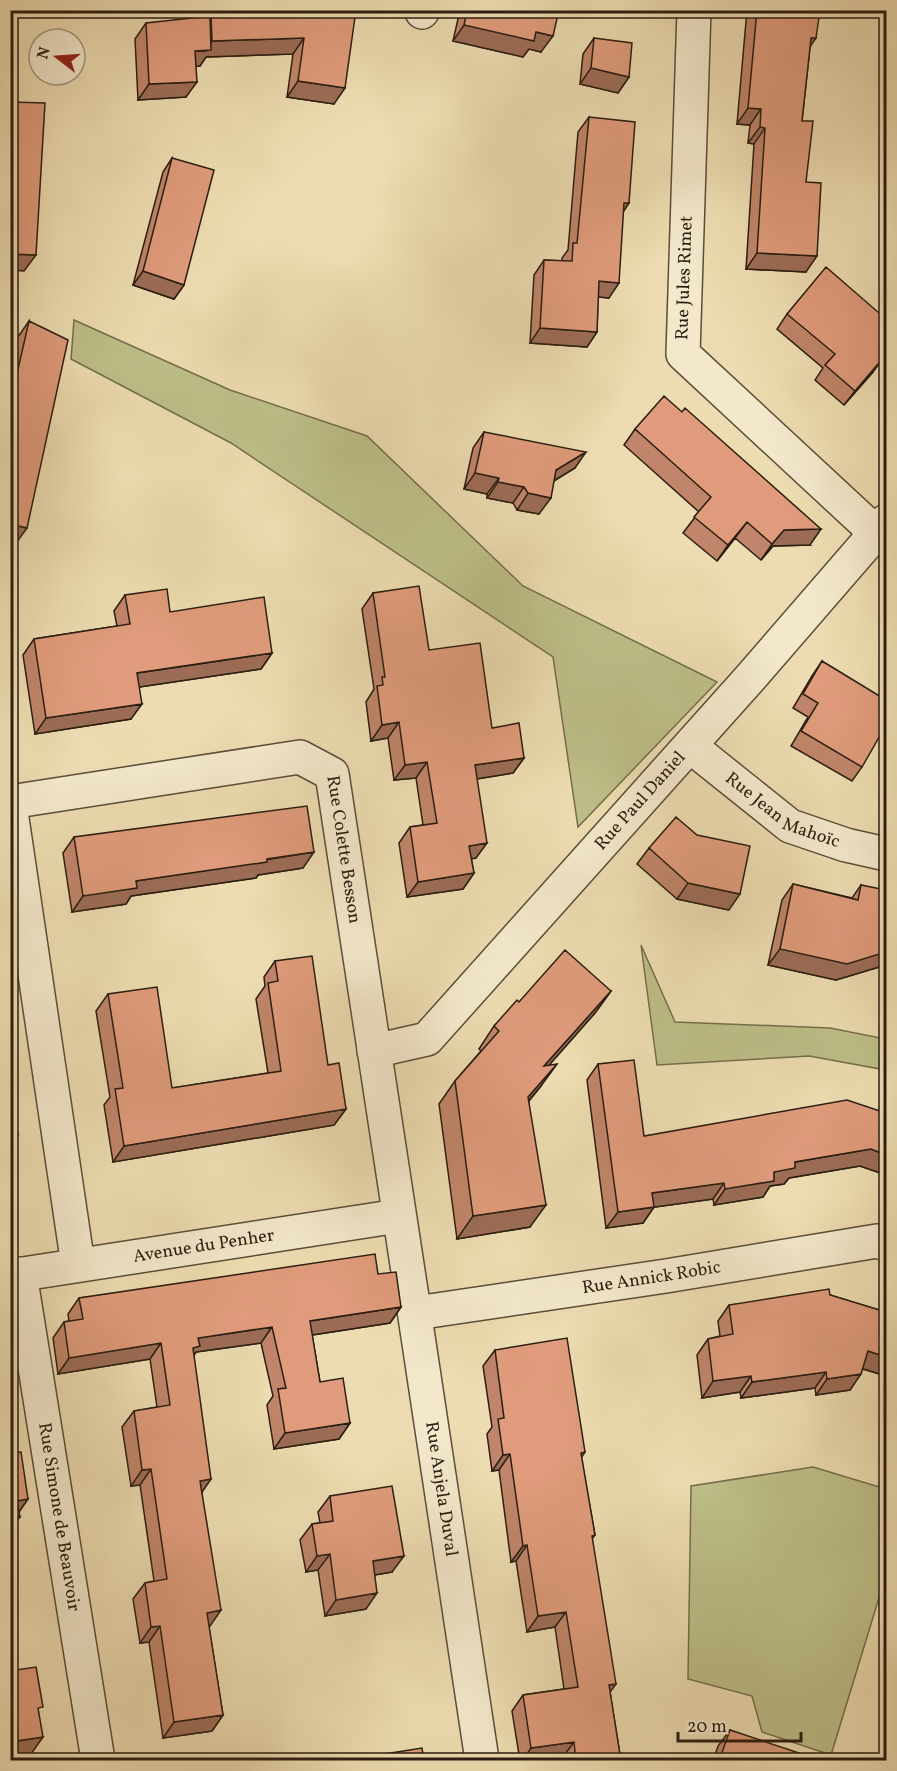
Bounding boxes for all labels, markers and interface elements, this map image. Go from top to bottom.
north arrow [27,27,87,87]
text: N [32,44,57,62]
street label: Rue Jules Rimet [670,215,700,341]
street label: Rue Paul Daniel [589,746,691,856]
street label: Rue Jean Mahoïc [720,766,843,855]
street label: Rue Colette Besson [320,774,367,926]
street label: Avenue du Penher [131,1223,277,1269]
street label: Rue Annick Robic [580,1255,723,1301]
street label: Rue Anjela Duval [419,1420,464,1558]
street label: Rue Simone de Beauvoir [32,1421,87,1614]
scale bar [678,1705,801,1743]
text: 20 m [687,1715,727,1740]

